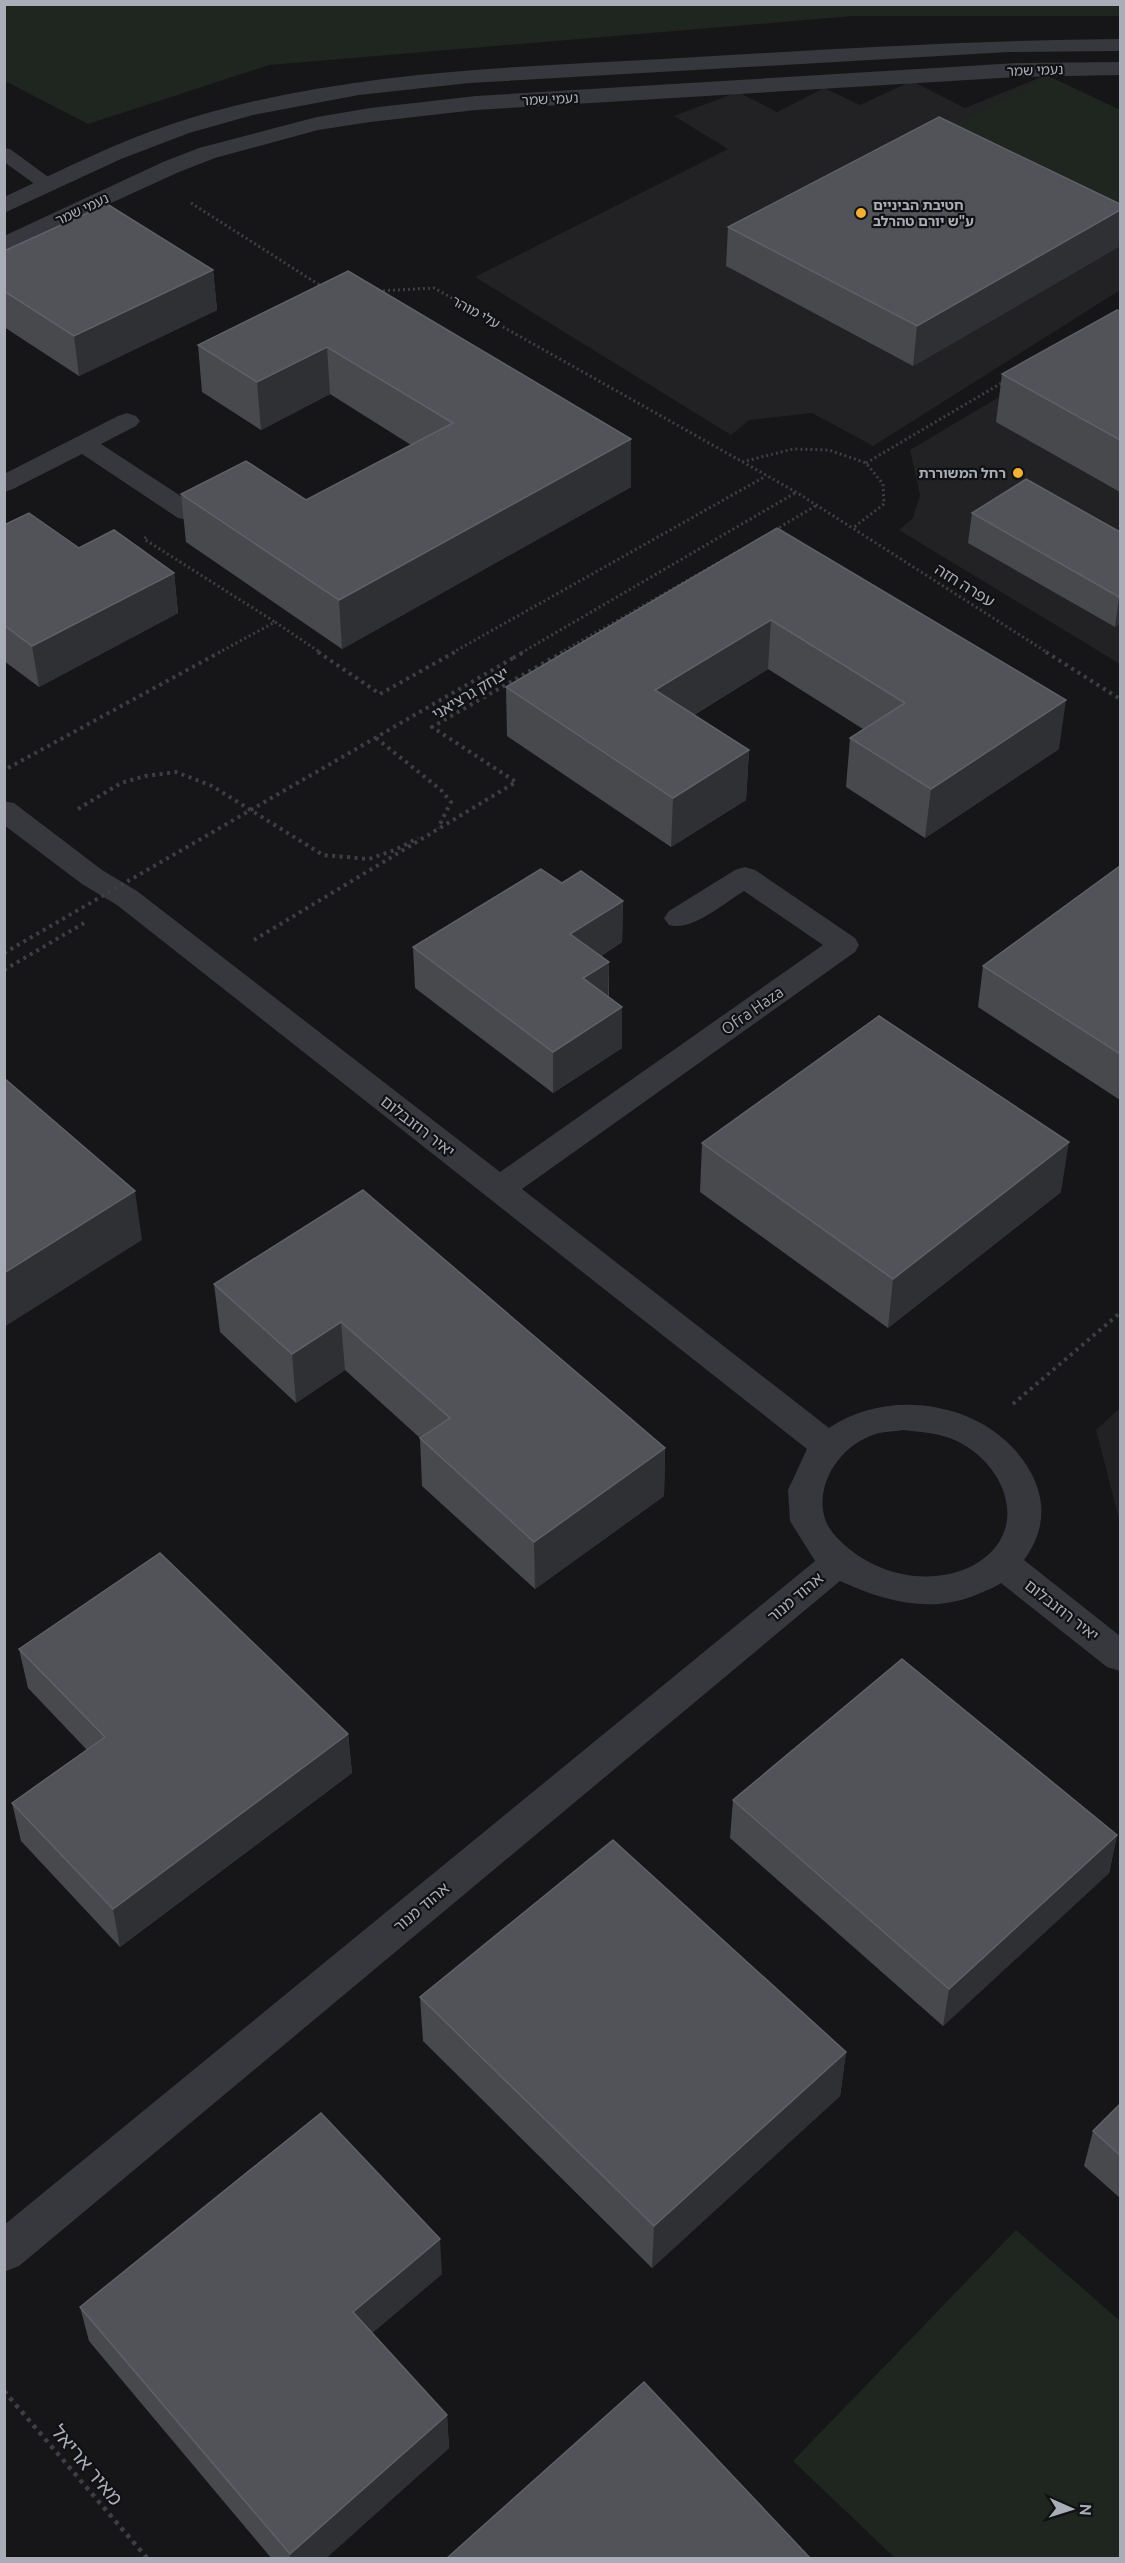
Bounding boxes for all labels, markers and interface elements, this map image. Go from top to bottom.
street label: נעמי שמר [1006,61,1064,79]
street label: נעמי שמר [521,90,579,108]
street label: נעמי שמר [53,190,111,228]
place label: חטיבת הביניים ע"ש יורם טהרלב [873,197,974,229]
marker: חטיבת הביניים ע"ש יורם טהרלב [854,206,868,220]
street label: עלי מוהר [449,292,503,332]
place label: רחל המשוררת [919,465,1006,481]
marker: רחל המשוררת [1011,466,1025,480]
street label: עפרה חזה [932,560,998,610]
street label: יצחק גרציאני [428,663,512,723]
street label: Ofra Haza [718,982,786,1038]
street label: יאיר רוזנבלום [378,1092,458,1160]
street label: אהוד מנור [764,1569,826,1625]
street label: יאיר רוזנבלום [1022,1576,1102,1644]
street label: אהוד מנור [390,1879,452,1935]
street label: מאיר אריאל [47,2420,128,2510]
north arrow [1041,2479,1101,2539]
text: N [1077,2503,1095,2516]

